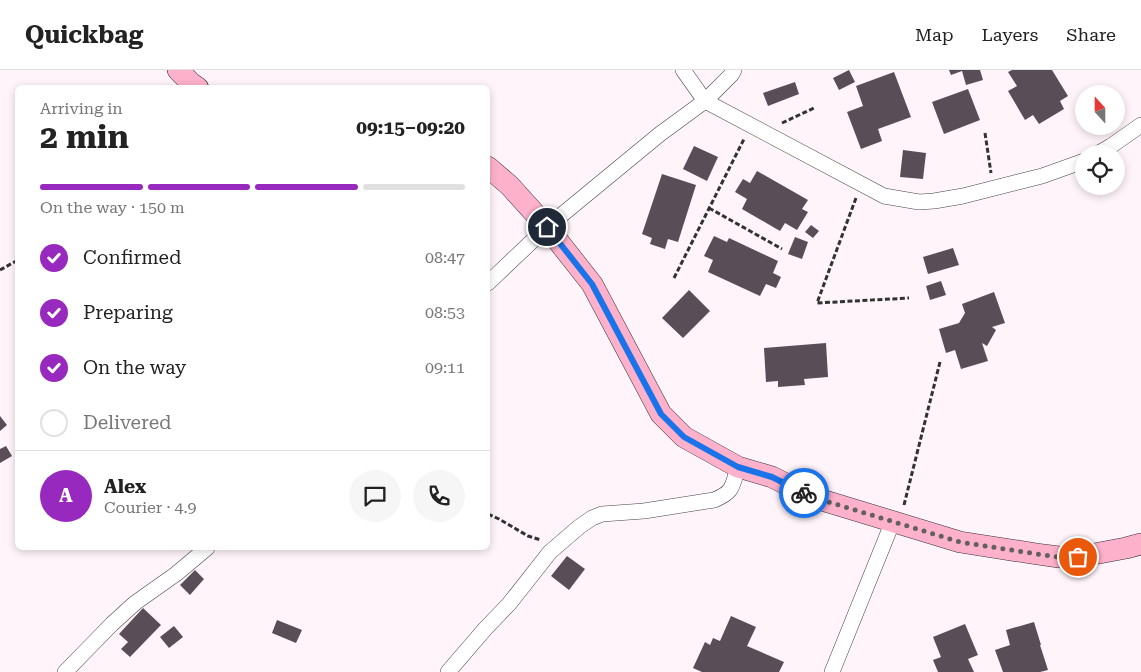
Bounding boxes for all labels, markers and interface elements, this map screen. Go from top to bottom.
text: Quickbag [25,21,143,49]
text: Map [915,24,954,45]
text: Layers [982,24,1038,45]
text: Share [1066,24,1116,45]
north arrow [1075,85,1125,135]
map controls [1075,85,1125,195]
text: Arriving in [40,99,123,118]
text: 09:15–09:20 [356,116,465,139]
text: 2 min [40,118,129,156]
button: locate [1075,145,1125,195]
text: On the way · 150 m [40,198,185,217]
pin [526,206,568,248]
icon: home [533,213,561,241]
icon: check [40,244,68,272]
text: Confirmed [83,246,181,269]
text: 08:47 [425,248,465,267]
icon: check [40,299,68,327]
text: Preparing [83,301,173,324]
text: 08:53 [425,303,465,322]
icon: check [40,354,68,382]
text: On the way [83,356,186,379]
text: 09:11 [425,358,465,377]
text: Delivered [83,411,171,434]
courier [779,468,829,518]
button: chat [349,470,401,522]
button: phone [413,470,465,522]
text: Alex [104,475,146,498]
icon: bike [790,479,818,507]
text: A [59,484,73,507]
text: Courier · 4.9 [104,498,197,517]
pin [1057,536,1099,578]
icon: bag [1064,543,1092,571]

